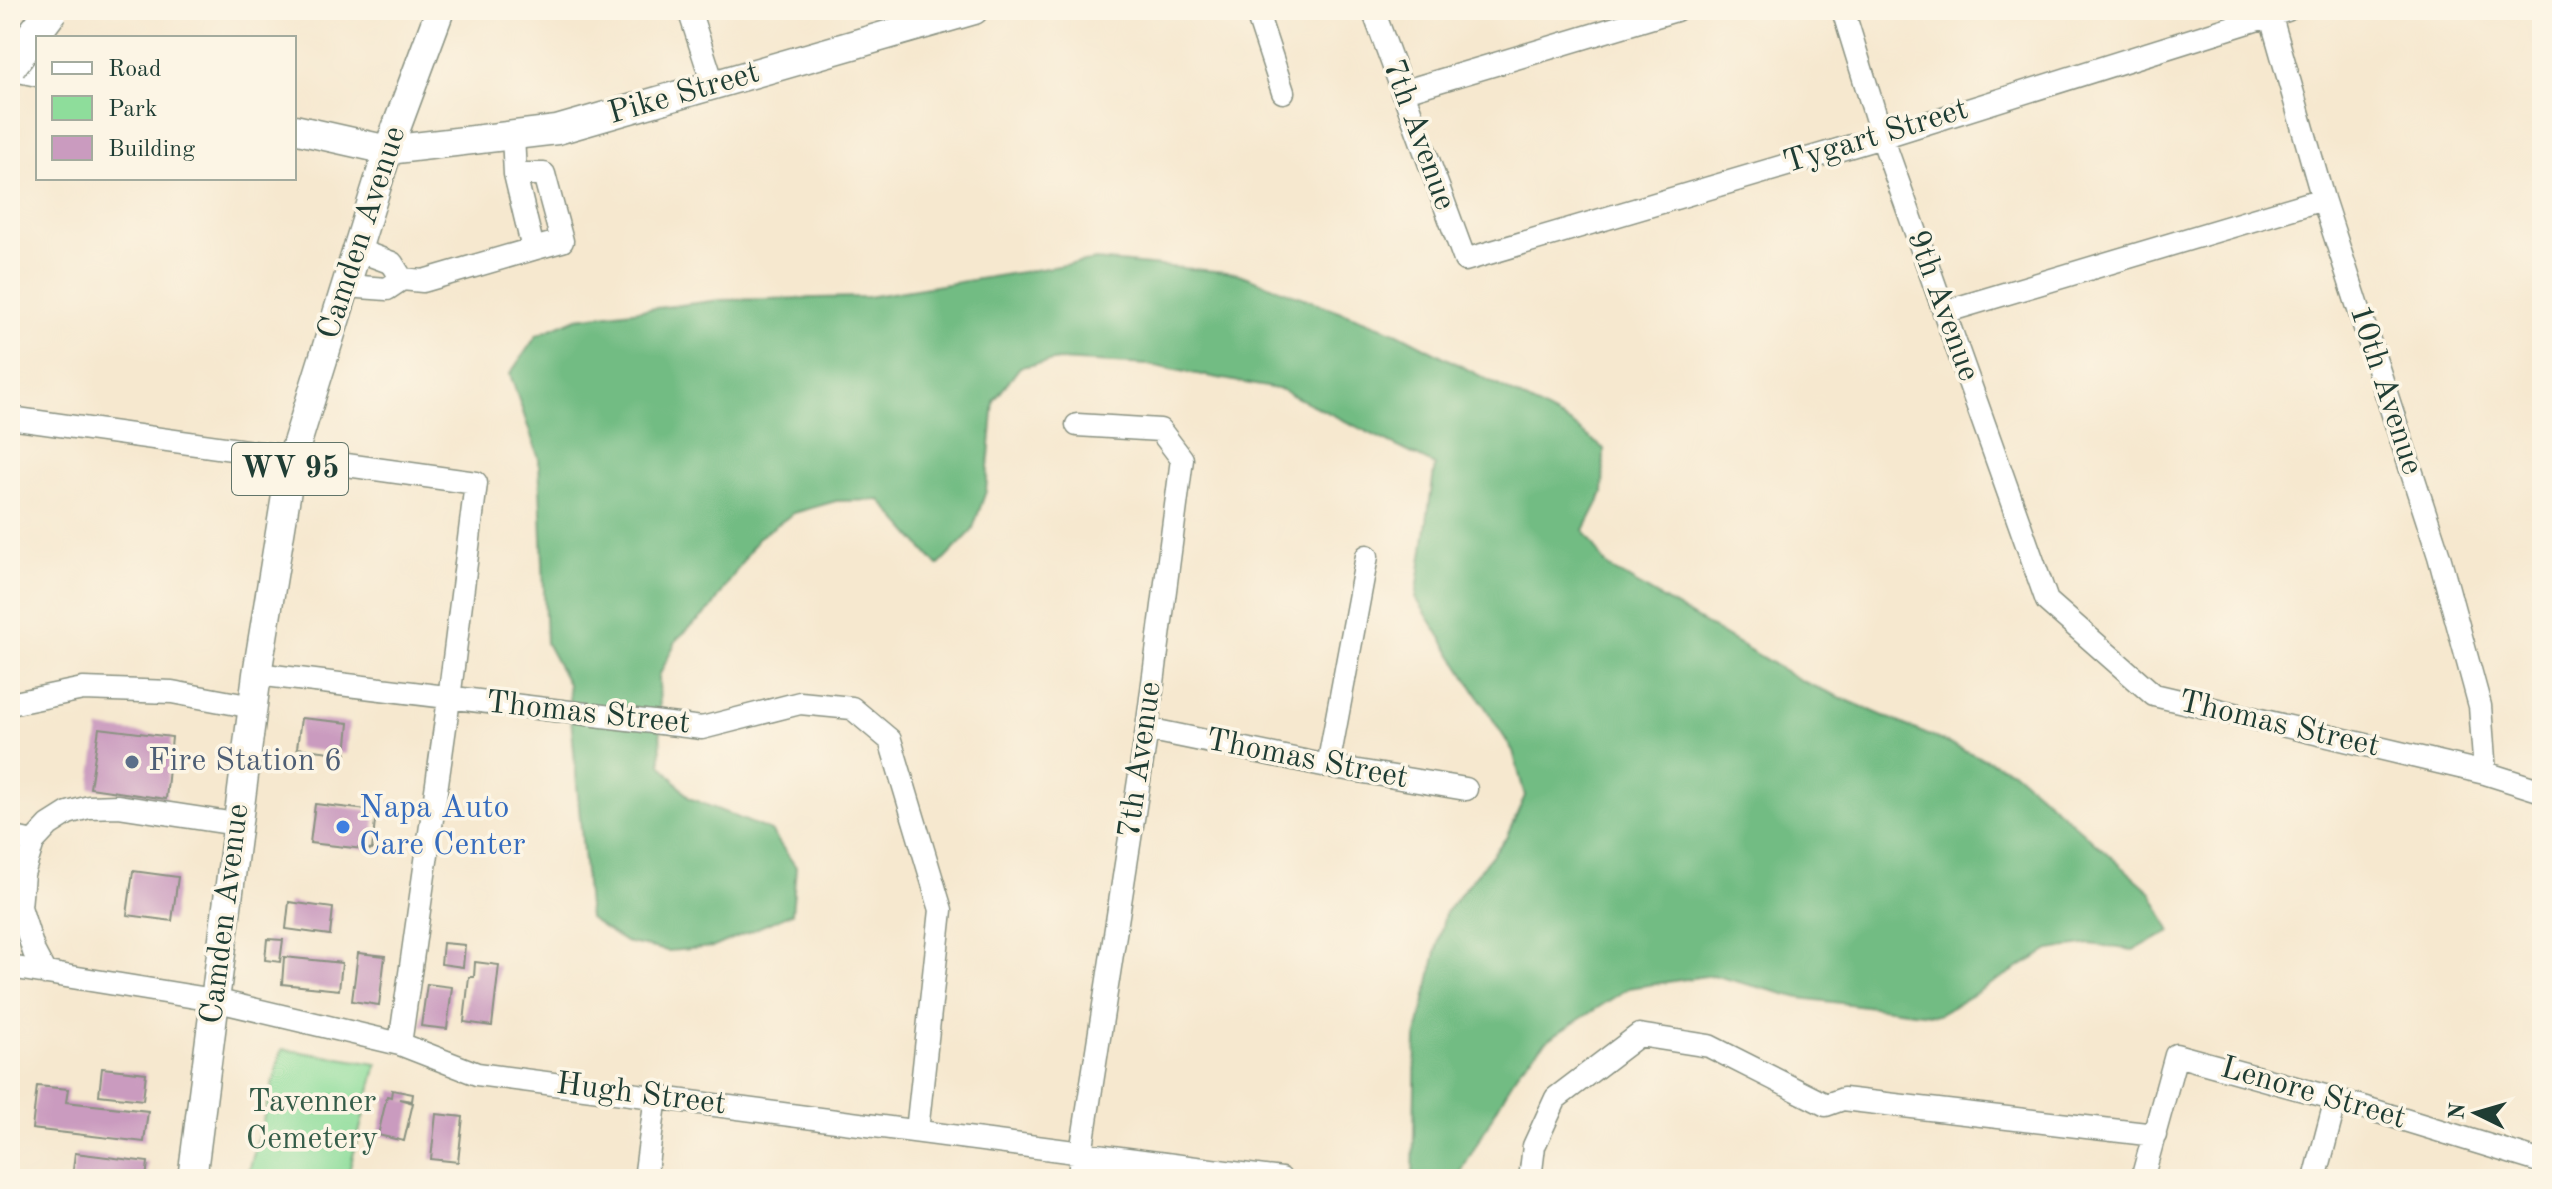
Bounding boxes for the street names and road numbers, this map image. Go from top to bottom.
street label: 7th Avenue [1376,55,1460,215]
street label: Pike Street [605,57,763,131]
street label: Tygart Street [1780,94,1972,180]
street label: Camden Avenue [313,123,413,343]
street label: 9th Avenue [1900,226,1984,386]
street label: 10th Avenue [2343,301,2427,479]
road number: WV 95 [232,443,348,495]
street label: 7th Avenue [1114,680,1168,840]
street label: Thomas Street [2176,686,2382,764]
street label: Thomas Street [484,687,692,741]
street label: Thomas Street [1203,725,1411,795]
street label: Camden Avenue [197,802,255,1026]
street label: Lenore Street [2217,1052,2409,1136]
street label: Hugh Street [554,1069,728,1121]

